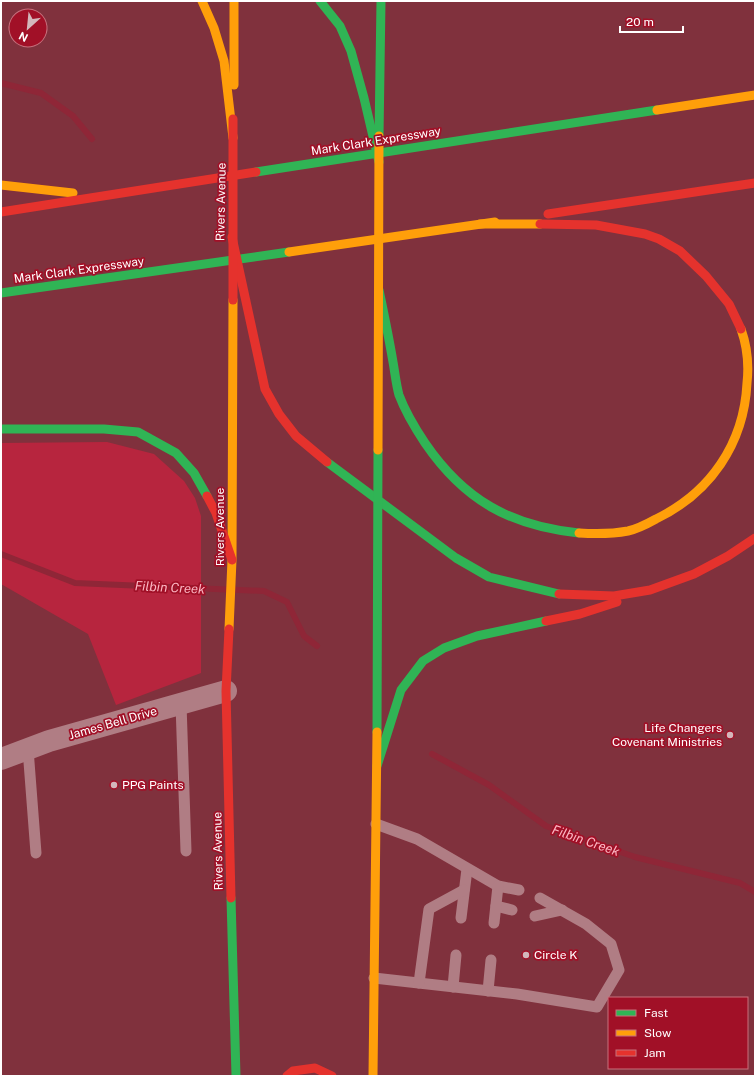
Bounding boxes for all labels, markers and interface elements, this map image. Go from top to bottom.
north arrow [8,8,48,48]
scale bar [620,8,683,34]
text: 20 m [626,15,654,29]
text: N [17,30,30,44]
street label: Mark Clark Expressway [310,124,442,158]
street label: Rivers Avenue [213,162,229,241]
street label: Mark Clark Expressway [13,254,145,286]
street label: Rivers Avenue [213,488,227,566]
water label: Filbin Creek [134,578,206,597]
street label: James Bell Drive [67,704,159,742]
place label: Life Changers Covenant Ministries [612,721,722,749]
marker: Life Changers Covenant Ministries [725,730,735,740]
place label: PPG Paints [122,778,184,792]
marker: PPG Paints [109,780,119,790]
street label: Rivers Avenue [210,811,226,890]
water label: Filbin Creek [550,822,622,859]
place label: Circle K [534,948,578,962]
marker: Circle K [521,950,531,960]
legend [608,997,748,1069]
text: Fast [644,1006,669,1020]
text: Slow [644,1026,672,1040]
text: Jam [644,1046,666,1060]

